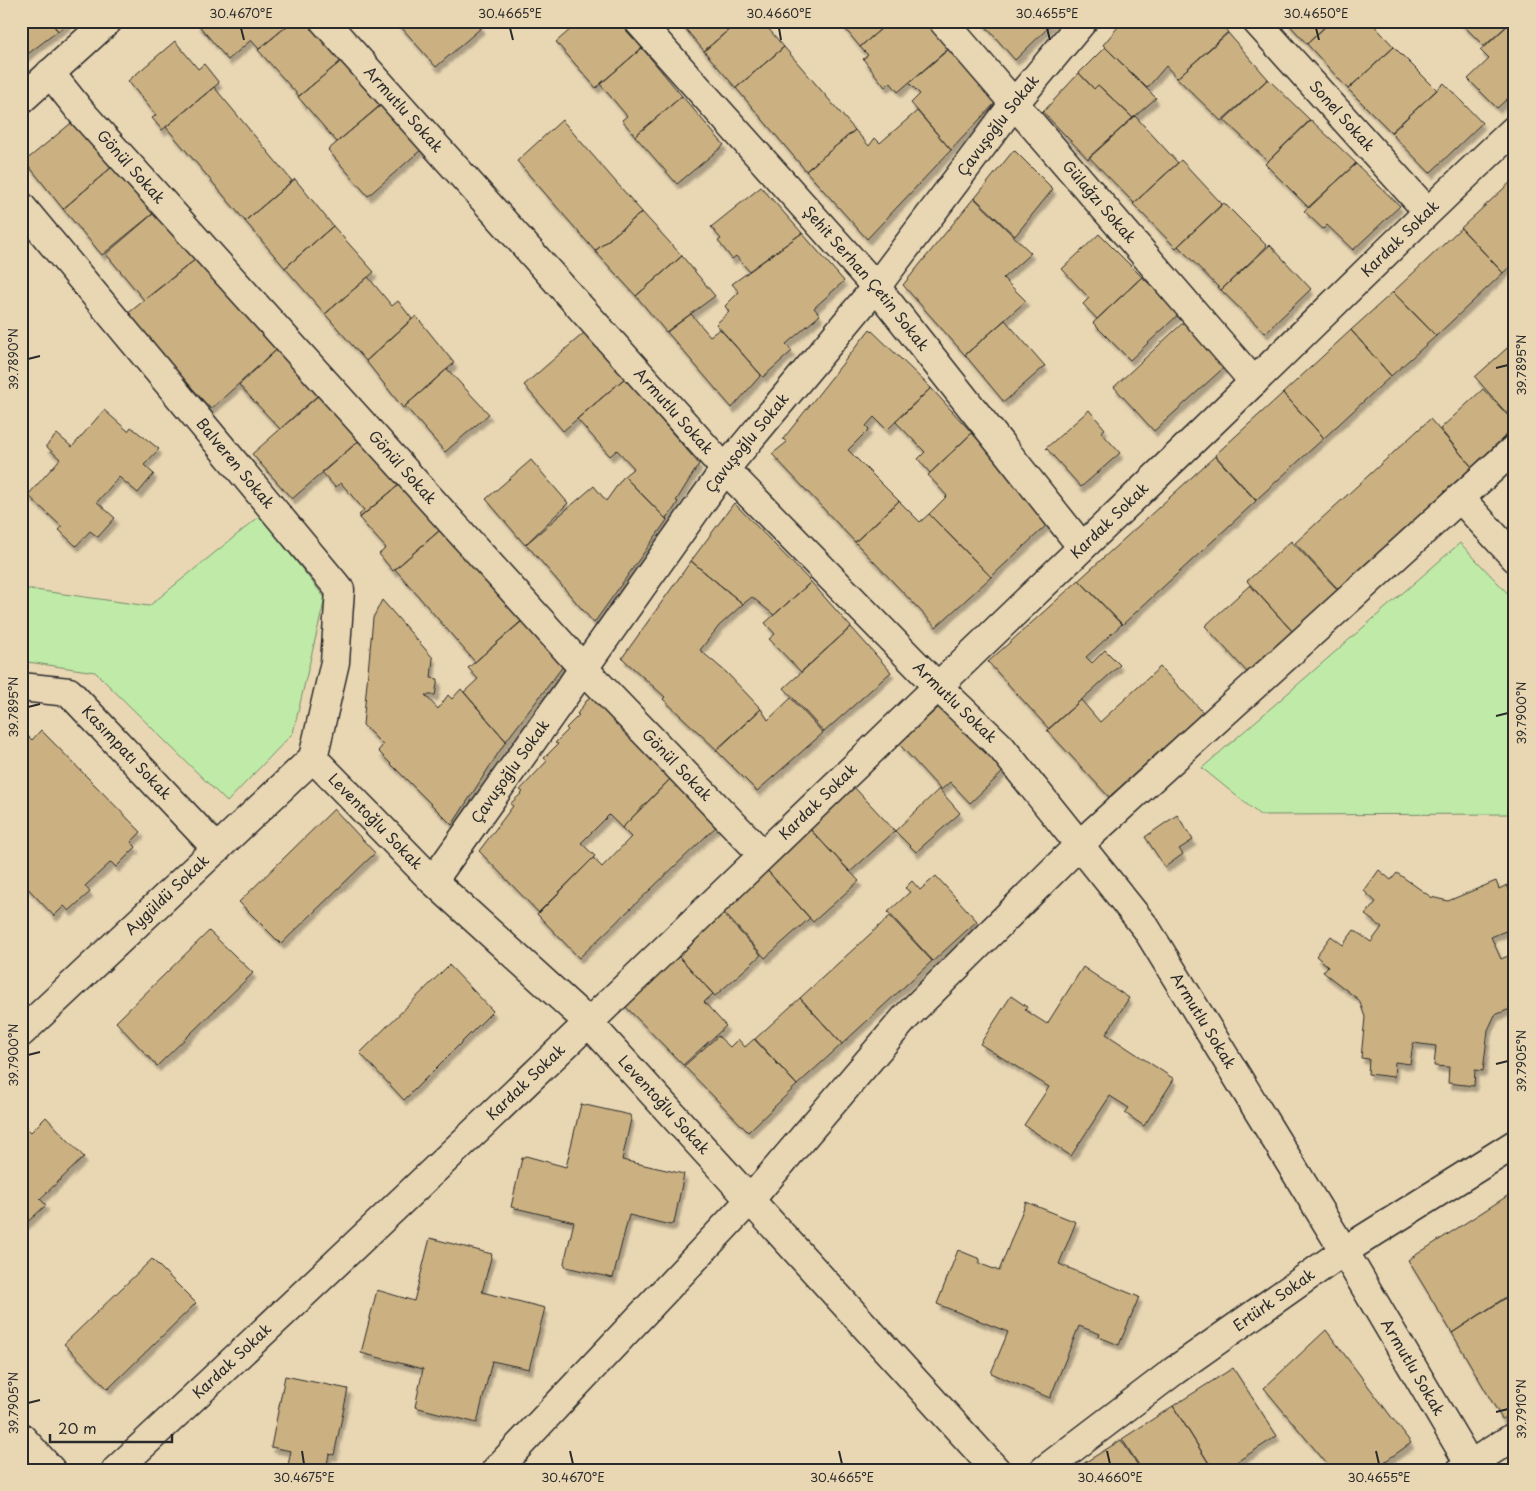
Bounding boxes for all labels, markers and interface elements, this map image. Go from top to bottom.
text: 30.4670°E [209,4,273,22]
text: 30.4665°E [478,4,542,22]
text: 30.4660°E [746,4,812,22]
text: 30.4655°E [1015,4,1079,22]
text: 30.4650°E [1284,4,1348,22]
street label: Armutlu Sokak [360,60,450,157]
street label: Çavuşoğlu Sokak [950,69,1044,180]
street label: Sonel Sokak [1304,74,1381,156]
street label: Gönül Sokak [92,124,172,208]
street label: Gülağzı Sokak [1058,155,1143,248]
street label: Kardak Sokak [1355,194,1444,281]
street label: Şehit Serhan Çetin Sokak [798,200,936,356]
text: 39.7890°N [4,328,22,390]
text: 39.7895°N [1512,335,1530,395]
street label: Armutlu Sokak [630,362,720,459]
street label: Çavuşoğlu Sokak [698,387,794,497]
street label: Balveren Sokak [192,412,281,513]
street label: Gönül Sokak [364,424,443,509]
street label: Kardak Sokak [1064,476,1153,563]
street label: Armutlu Sokak [909,655,1003,748]
text: 39.7895°N [4,677,22,737]
text: 39.7900°N [1512,682,1530,744]
street label: Kasımpatı Sokak [77,700,178,805]
street label: Çavuşoğlu Sokak [464,714,554,828]
street label: Gönül Sokak [637,723,718,806]
street label: Kardak Sokak [772,757,862,845]
street label: Leventoğlu Sokak [324,767,429,874]
street label: Aygüldü Sokak [119,848,214,940]
street label: Armutlu Sokak [1166,968,1243,1073]
text: 39.7900°N [4,1024,22,1086]
text: 39.7905°N [1512,1030,1530,1092]
street label: Kardak Sokak [480,1038,570,1125]
street label: Leventoğlu Sokak [614,1050,716,1159]
street label: Ertürk Sokak [1228,1262,1319,1336]
street label: Armutlu Sokak [1376,1314,1452,1420]
street label: Kardak Sokak [186,1317,276,1403]
text: 39.7905°N [4,1372,22,1434]
text: 39.7910°N [1512,1379,1530,1439]
scale bar [50,1411,172,1443]
text: 20 m [58,1416,97,1439]
text: 30.4675°E [273,1468,335,1486]
text: 30.4670°E [541,1468,605,1486]
text: 30.4665°E [810,1468,874,1486]
text: 30.4660°E [1077,1468,1143,1486]
text: 30.4655°E [1347,1468,1411,1486]

